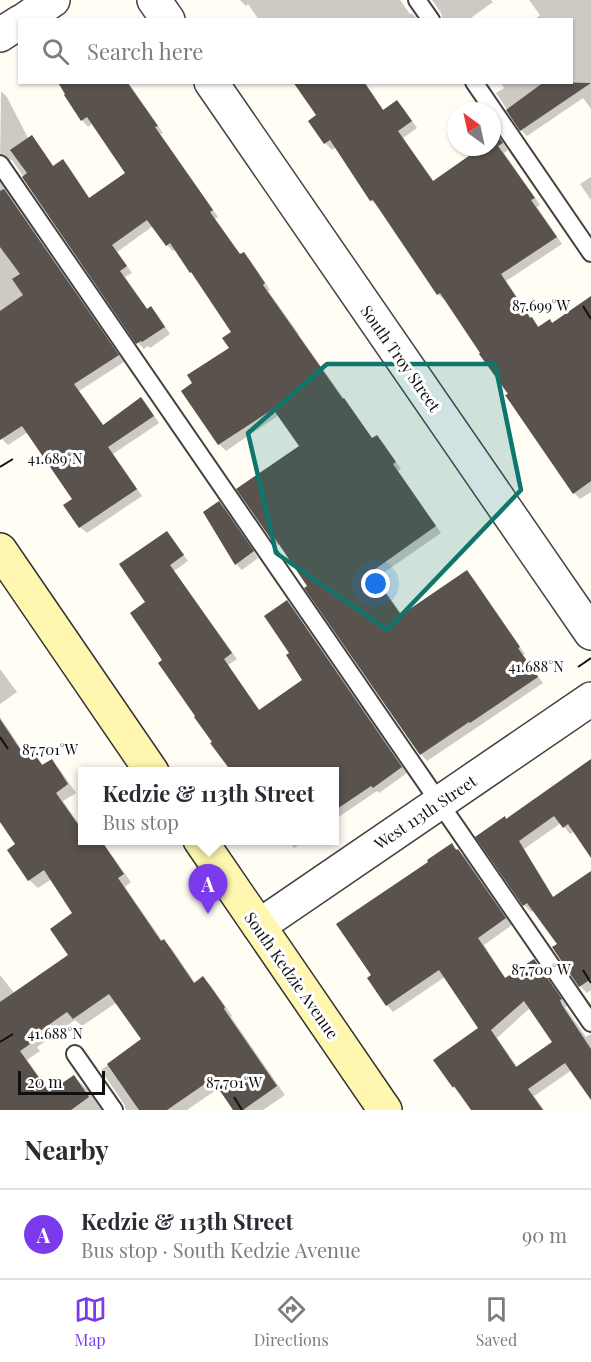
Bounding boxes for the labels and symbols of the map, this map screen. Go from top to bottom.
north arrow [447,102,501,156]
text: 87.699°W [512,295,571,315]
street label: South Troy Street [356,301,446,416]
text: 41.689°N [27,448,83,468]
your location [361,569,390,598]
text: 41.688°N [508,656,564,676]
text: 87.701°W [22,739,78,759]
street label: West 113th Street [369,770,480,854]
pin: A [188,864,228,914]
street label: South Kedzie Avenue [240,907,344,1043]
text: 87.700°W [511,959,571,979]
text: 41.688°N [27,1023,83,1043]
scale bar [18,1068,105,1096]
text: 87.701°W [206,1072,262,1092]

